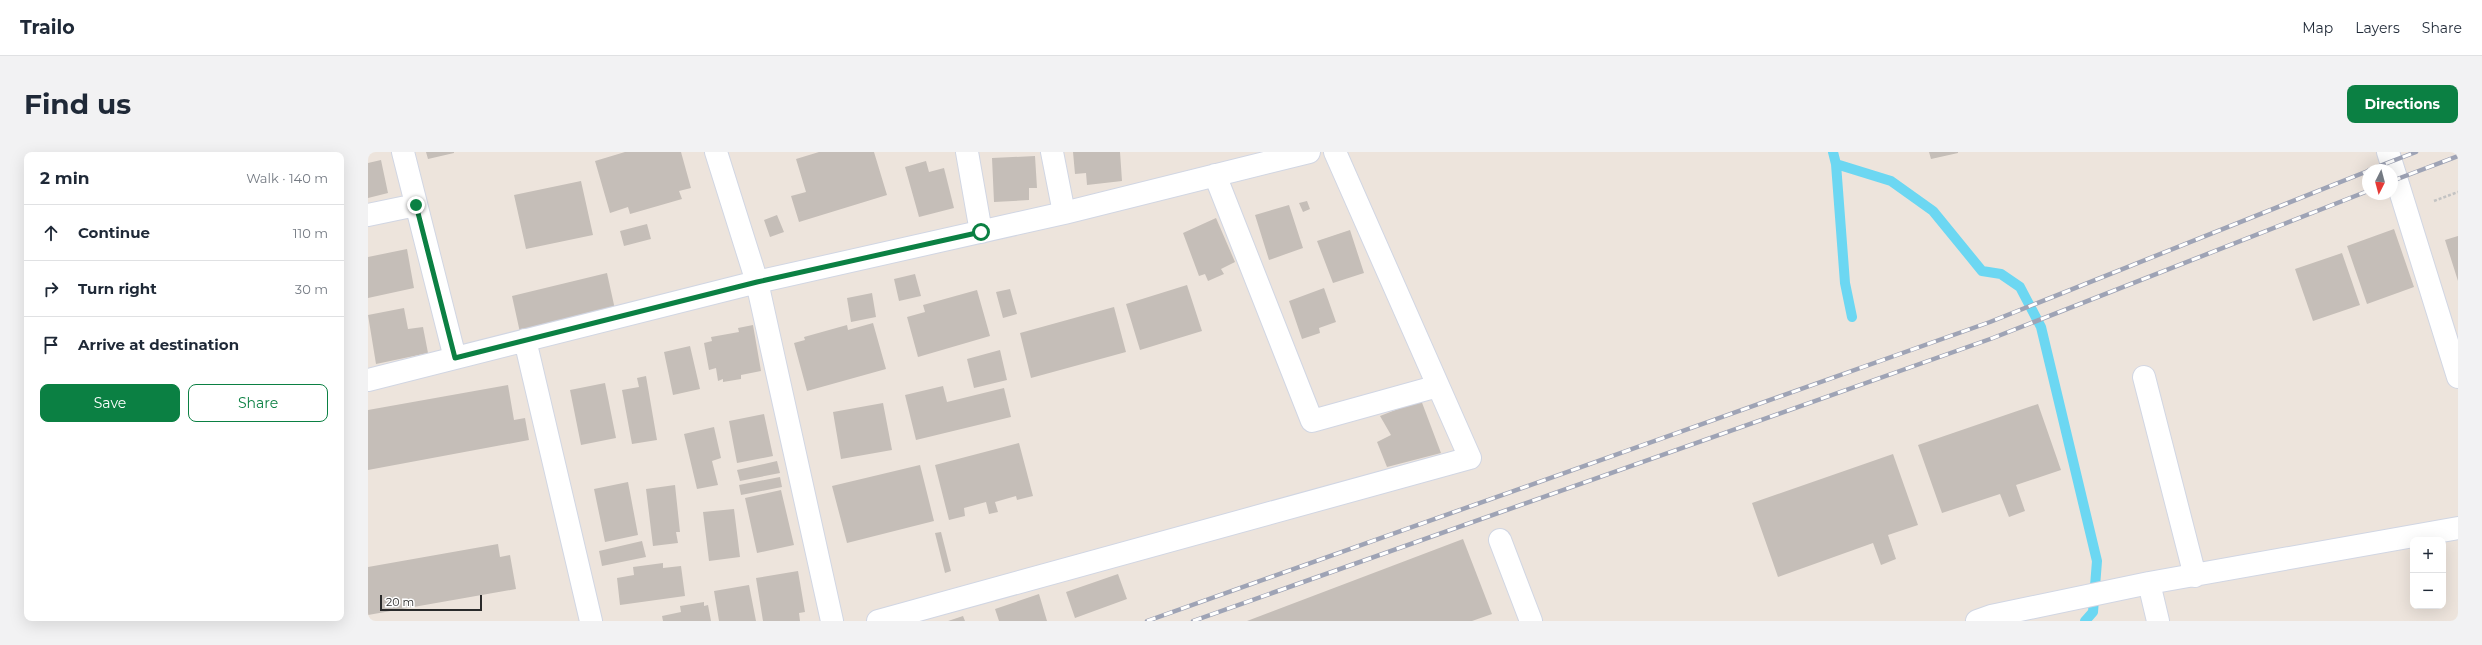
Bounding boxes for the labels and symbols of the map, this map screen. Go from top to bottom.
north arrow [2362,164,2398,200]
route end [407,196,425,214]
route start [972,223,990,241]
scale bar [380,593,482,612]

